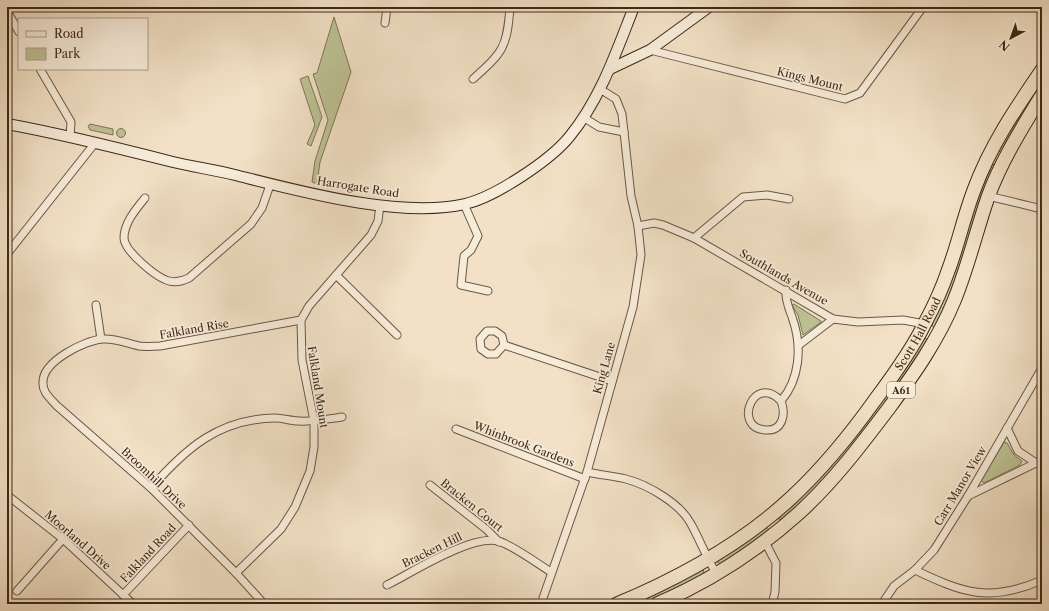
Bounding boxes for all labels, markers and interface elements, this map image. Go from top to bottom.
legend [18,18,148,70]
north arrow [991,18,1031,58]
text: Road [54,26,84,41]
text: N [996,37,1013,54]
text: Park [54,46,81,61]
street label: Kings Mount [776,64,845,94]
street label: Harrogate Road [316,174,400,200]
street label: Southlands Avenue [737,246,831,308]
street label: Scott Hall Road [892,295,944,373]
street label: Falkland Rise [158,316,230,342]
street label: King Lane [590,340,618,396]
street label: Falkland Mount [305,345,331,429]
road number: A61 [887,382,915,398]
street label: Whinbrook Gardens [471,418,577,470]
street label: Carr Manor View [931,443,990,528]
street label: Broomhill Drive [118,444,190,512]
street label: Bracken Court [438,476,506,534]
street label: Moorland Drive [42,507,114,573]
street label: Falkland Road [117,521,179,585]
street label: Bracken Hill [400,529,465,571]

